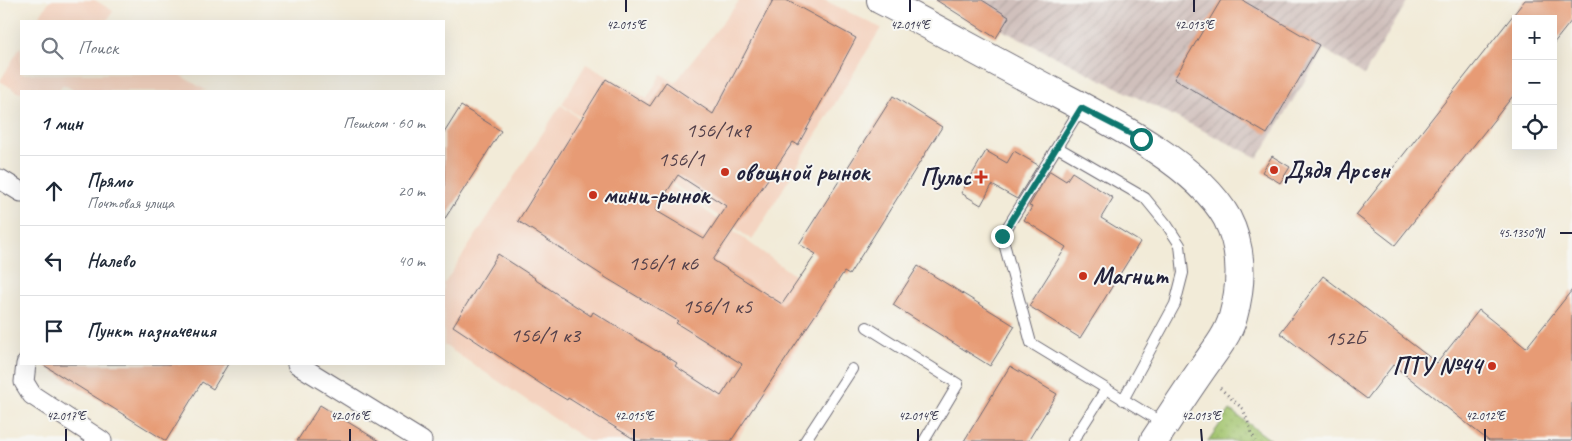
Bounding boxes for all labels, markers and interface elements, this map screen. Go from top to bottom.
map controls [1512,15,1557,150]
button: + [1512,15,1557,60]
text: 42.015°E [606,17,647,33]
text: 42.014°E [890,17,931,33]
text: 42.013°E [1174,17,1215,33]
search box [20,20,445,75]
icon: search [38,34,66,62]
text: Поиск [78,36,118,60]
button: − [1512,60,1557,105]
button: locate [1512,105,1557,150]
text: 1 мин [40,110,83,136]
text: Пешком · 60 m [343,113,425,133]
house number: 156/1к9 [686,116,753,144]
route start [1130,128,1153,151]
house number: 156/1 [658,145,706,173]
place label: Дядя Арсен [1284,154,1392,186]
place label: овощной рынок [735,156,871,188]
place label: Пульс [920,161,972,193]
marker: Дядя Арсен [1268,164,1280,176]
marker: овощной рынок [719,166,731,178]
text: Прямо [87,169,132,193]
marker: Пульс [975,171,987,183]
icon: ahead [40,177,68,205]
place label: мини-рынок [603,179,711,211]
text: 20 m [398,181,425,201]
marker: мини-рынок [587,189,599,201]
text: Почтовая улица [87,193,174,213]
route end [991,225,1014,248]
text: 45.1350°N [1498,225,1545,241]
icon: left [40,247,68,275]
text: Налево [87,249,135,273]
house number: 156/1 к6 [628,249,699,277]
text: 40 m [398,251,425,271]
place label: Магнит [1093,260,1169,292]
marker: Магнит [1077,270,1089,282]
house number: 156/1 к5 [682,292,753,320]
icon: arrive [40,317,68,345]
text: Пункт назначения [87,319,216,343]
house number: 156/1 к3 [510,321,582,349]
house number: 152Б [1325,324,1369,352]
place label: ПТУ №44 [1393,350,1485,382]
marker: ПТУ №44 [1486,360,1498,372]
text: 42.017°E [46,408,87,424]
text: 42.016°E [330,408,371,424]
text: 42.015°E [614,408,655,424]
text: 42.014°E [898,408,939,424]
text: 42.013°E [1181,408,1222,424]
text: 42.012°E [1465,408,1506,424]

